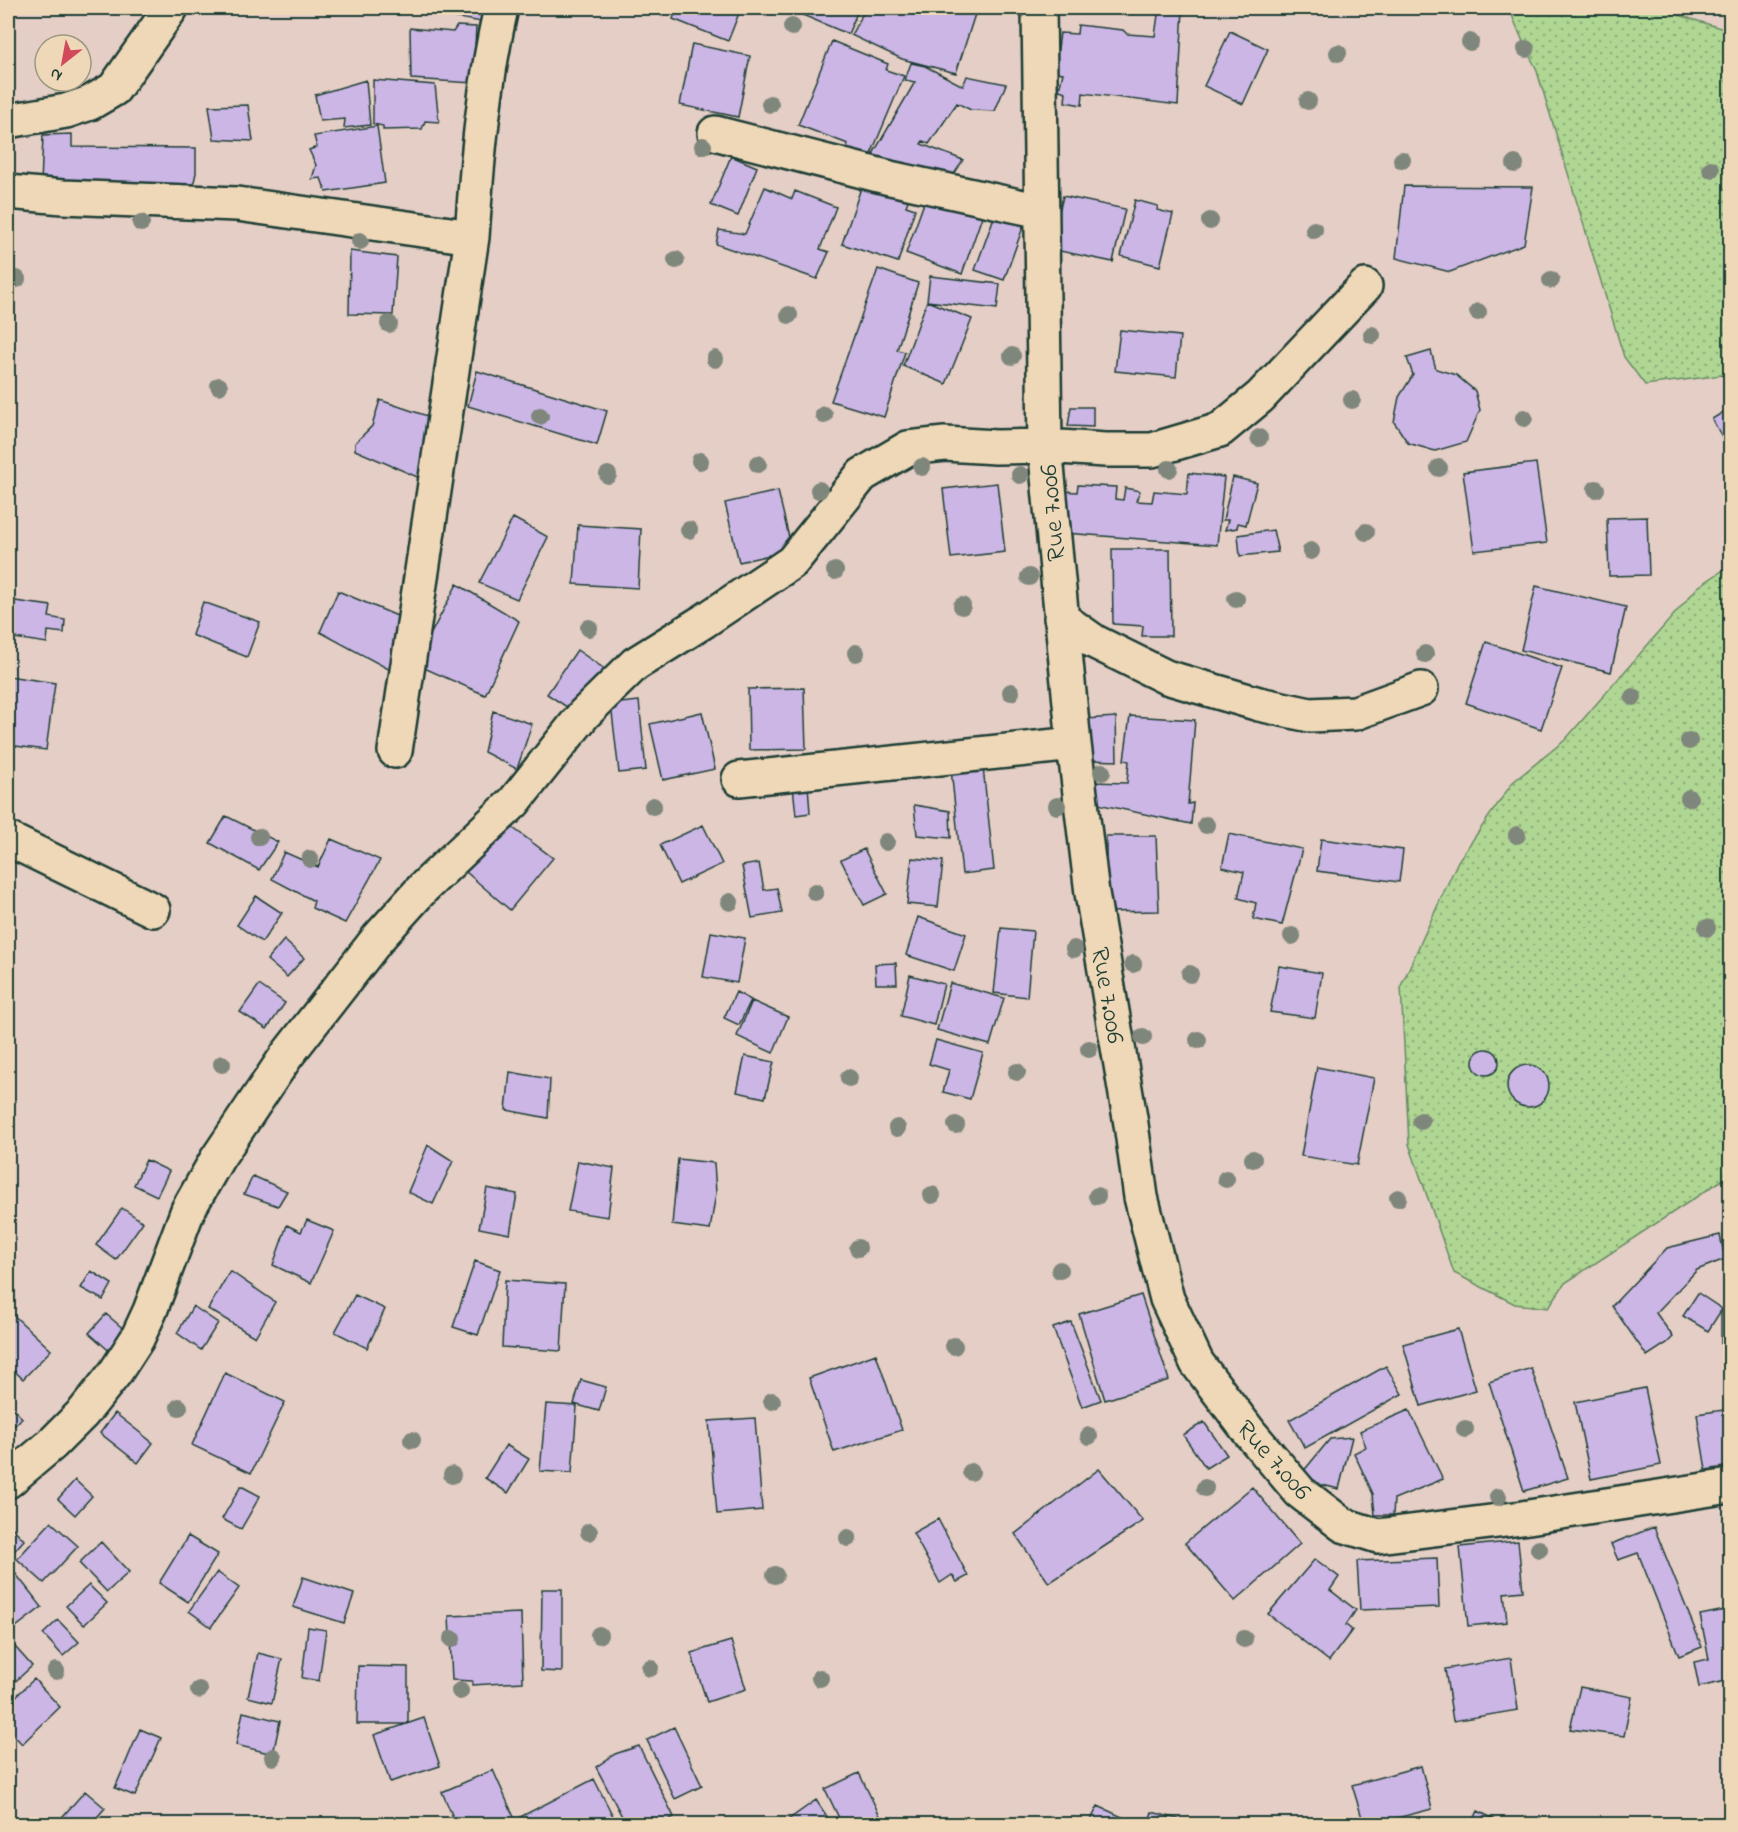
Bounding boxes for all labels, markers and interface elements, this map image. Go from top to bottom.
north arrow [33,33,93,93]
text: N [45,61,67,87]
street label: Rue 7.006 [1031,463,1077,563]
street label: Rue 7.006 [1079,944,1133,1047]
street label: Rue 7.006 [1226,1412,1319,1510]

